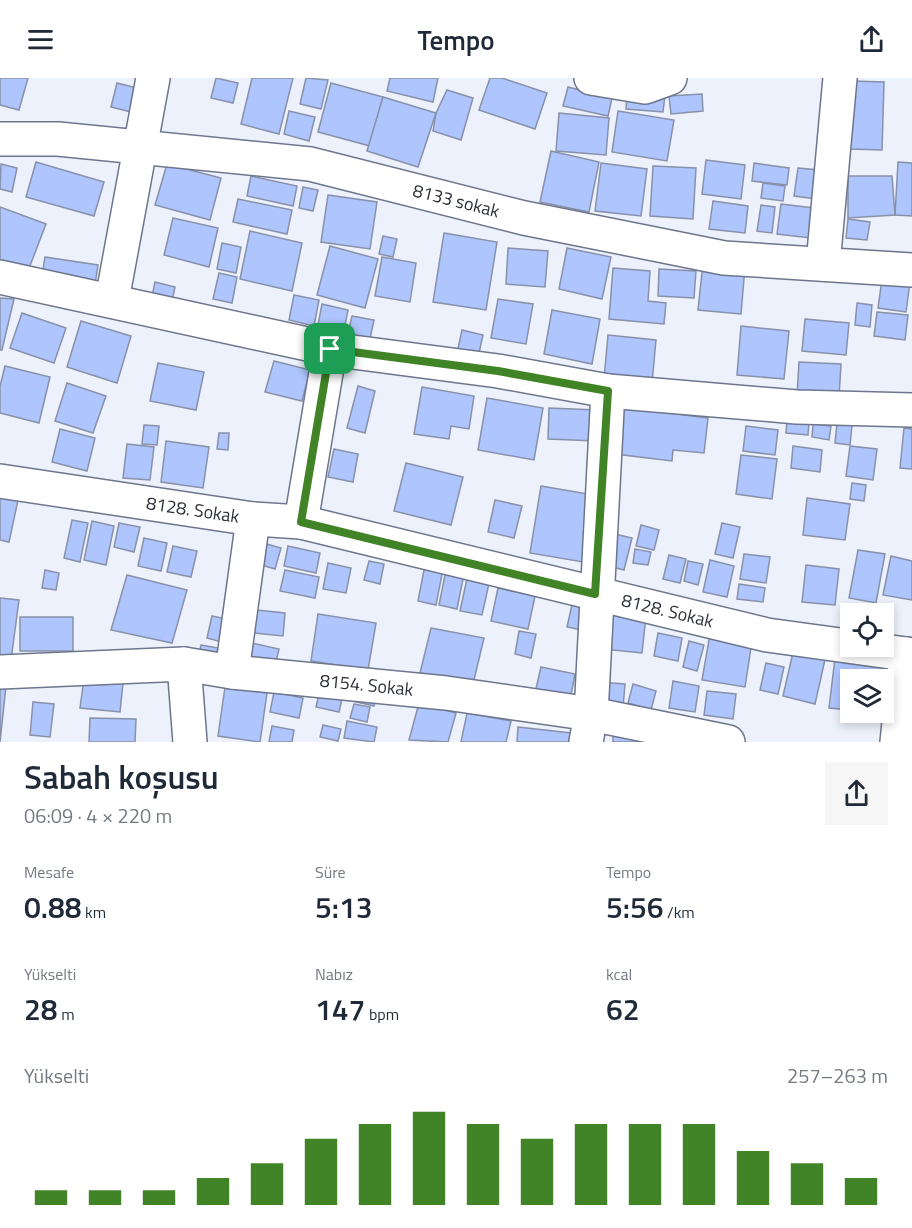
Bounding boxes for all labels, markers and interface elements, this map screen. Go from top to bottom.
text: Tempo [417,19,495,60]
icon: menu [24,23,57,56]
icon: share [855,23,888,56]
street label: 8133 sokak [410,176,503,224]
pin [304,323,355,374]
icon: arrive [313,332,346,365]
street label: 8128. Sokak [145,489,242,530]
street label: 8128. Sokak [619,586,717,635]
map controls [840,603,894,723]
button: locate [840,603,894,657]
street label: 8154. Sokak [319,667,415,703]
button: layers [840,669,894,723]
text: Sabah koşusu [24,752,219,802]
button: share [825,762,888,825]
text: 06:09 · 4 × 220 m [24,800,172,831]
text: Mesafe [24,860,74,884]
text: Süre [315,860,346,884]
text: Tempo [606,860,651,884]
text: 0.88 [24,884,82,930]
text: 5:13 [315,884,373,930]
text: 5:56 [606,884,664,930]
text: km [82,900,106,924]
text: /km [664,900,695,924]
text: Yükselti [24,962,76,986]
text: Nabız [315,962,353,986]
text: kcal [606,962,632,986]
text: 28 [24,986,58,1032]
text: 147 [315,986,365,1032]
text: 62 [606,986,640,1032]
text: m [58,1002,75,1026]
text: bpm [365,1002,399,1026]
text: Yükselti [24,1060,89,1091]
text: 257–263 m [787,1060,888,1091]

